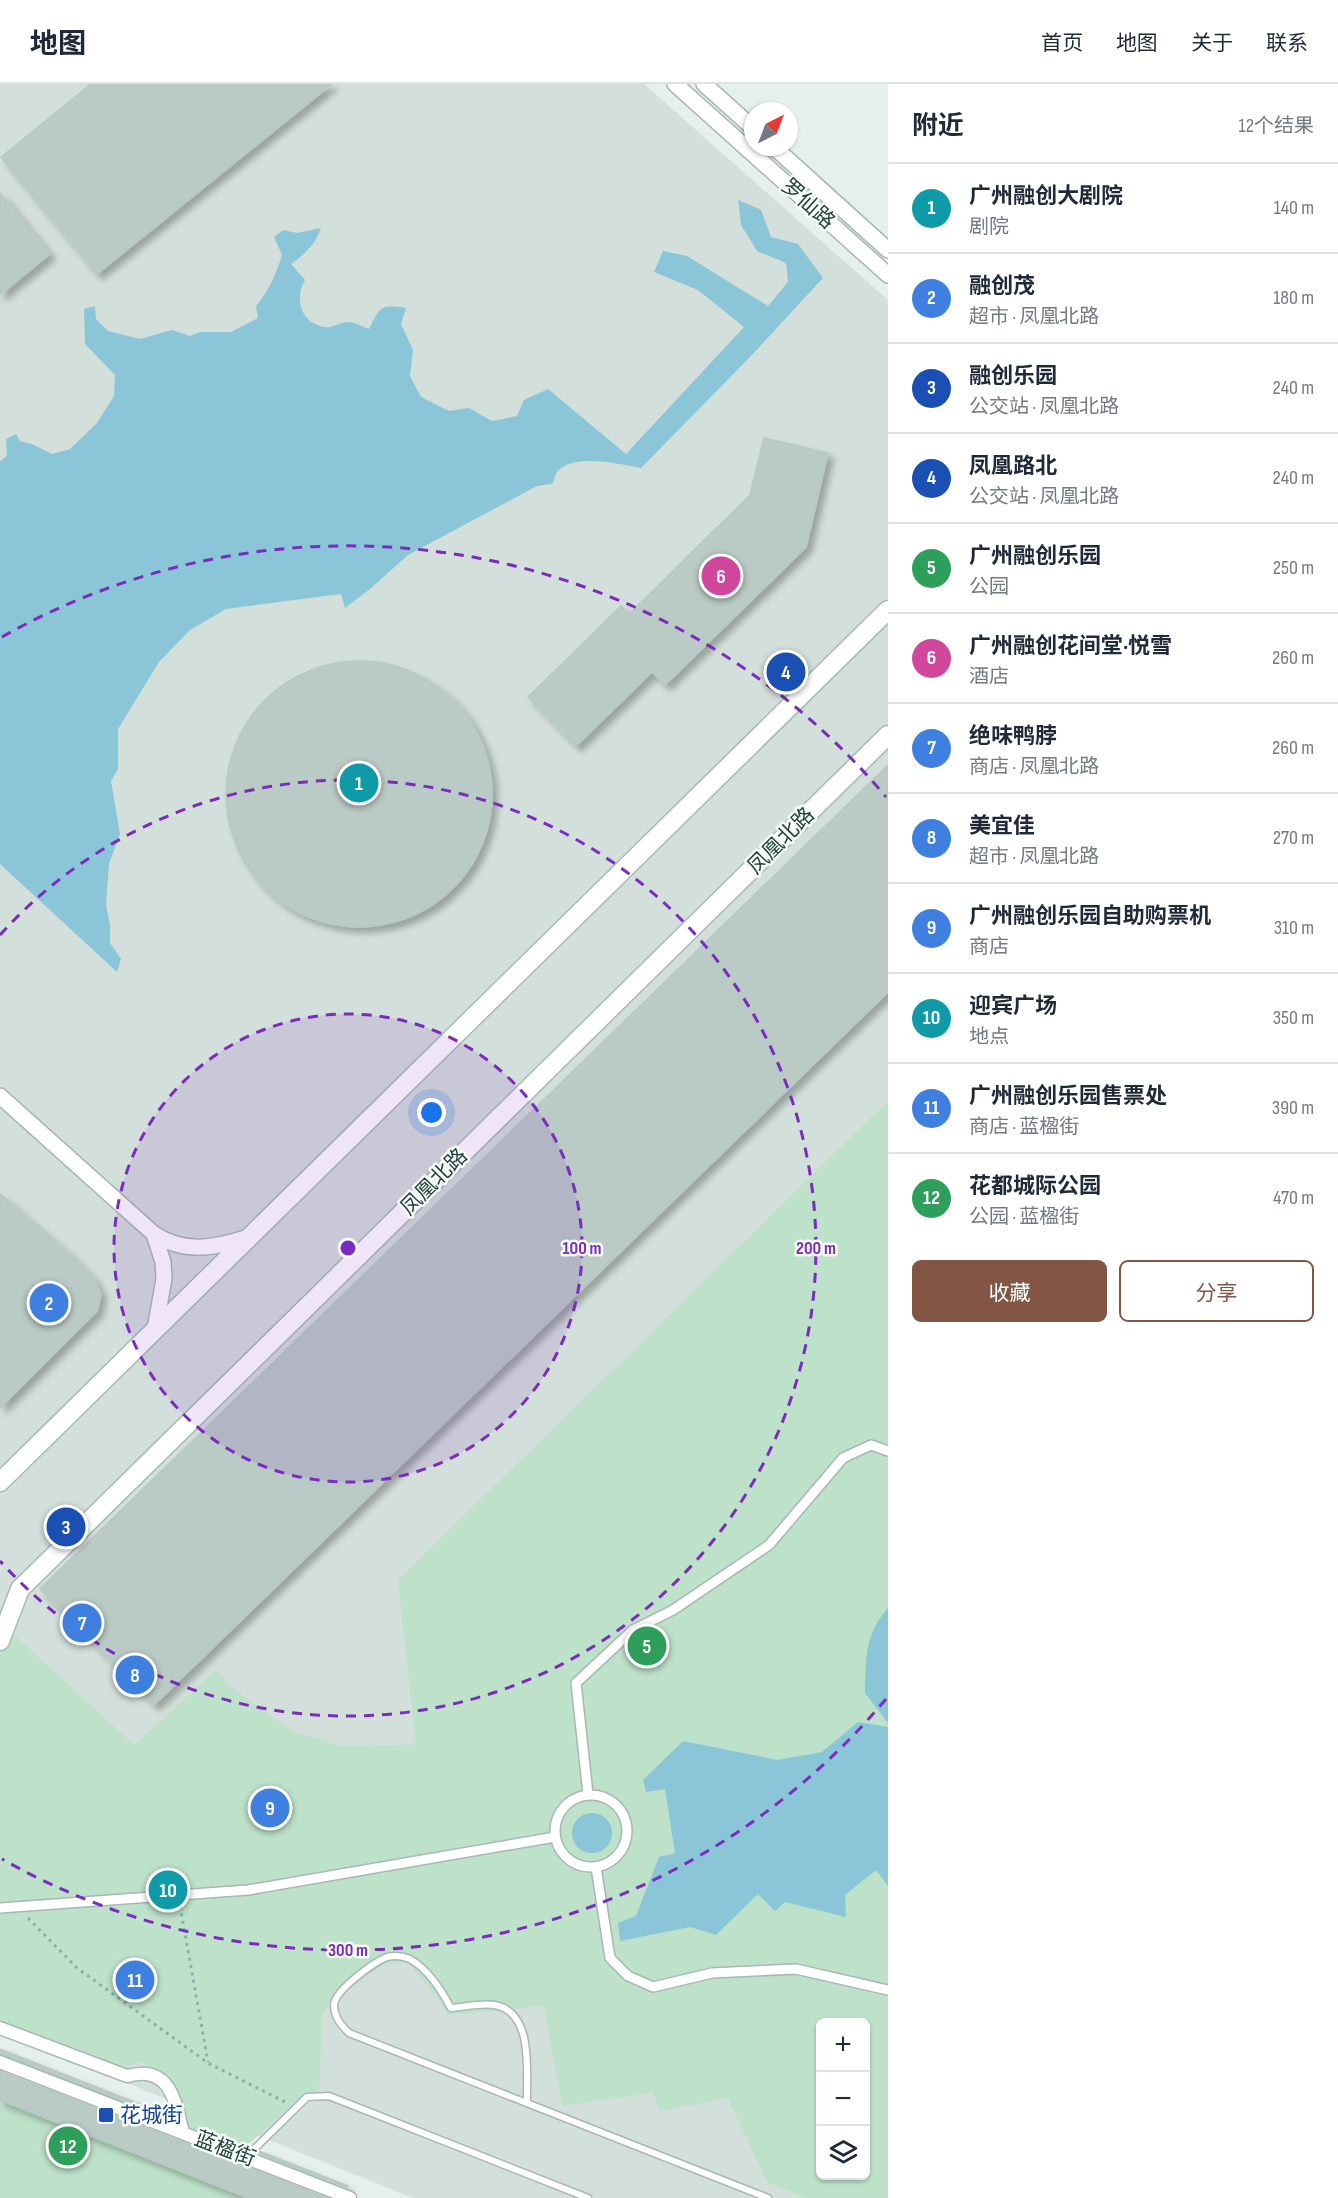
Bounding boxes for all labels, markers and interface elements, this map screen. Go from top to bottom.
text: 地图 [30,28,86,61]
text: 首页 [1041,31,1083,56]
text: 地图 [1116,31,1158,56]
text: 关于 [1191,31,1233,56]
text: 联系 [1266,31,1308,56]
north arrow [744,102,798,156]
text: 附近 [912,111,964,142]
text: 12个结果 [1239,114,1314,138]
street label: 罗仙路 [776,174,840,234]
text: 广州融创大剧院 [969,183,1123,210]
text: 1 [928,196,935,220]
text: 140 m [1274,196,1314,220]
text: 剧院 [969,215,1009,239]
text: 融创茂 [969,273,1035,300]
text: 2 [927,286,936,310]
text: 180 m [1273,286,1314,310]
text: 超市 · 凤凰北路 [969,305,1099,329]
text: 融创乐园 [969,363,1057,390]
text: 3 [927,376,936,400]
text: 240 m [1273,376,1314,400]
text: 公交站 · 凤凰北路 [969,395,1119,419]
text: 凤凰路北 [969,453,1057,480]
text: 4 [927,466,936,490]
text: 240 m [1273,466,1314,490]
text: 公交站 · 凤凰北路 [969,485,1119,509]
text: 广州融创乐园 [969,543,1101,570]
pin: 6 [702,554,740,598]
text: 5 [927,556,936,580]
text: 250 m [1273,556,1314,580]
text: 公园 [969,575,1009,599]
text: 广州融创花间堂·悦雪 [969,633,1172,660]
text: 6 [927,646,936,670]
text: 260 m [1272,646,1314,670]
pin: 4 [766,650,806,694]
text: 酒店 [969,665,1009,689]
text: 绝味鸭脖 [969,723,1057,750]
text: 7 [927,736,936,760]
text: 260 m [1272,736,1314,760]
text: 商店 · 凤凰北路 [969,755,1099,779]
pin: 1 [340,760,378,806]
street label: 凤凰北路 [742,802,820,880]
text: 美宜佳 [969,813,1035,840]
text: 8 [927,826,936,850]
text: 270 m [1273,826,1314,850]
text: 超市 · 凤凰北路 [969,845,1099,869]
text: 广州融创乐园自助购票机 [969,903,1211,930]
text: 9 [927,916,936,940]
text: 310 m [1274,916,1314,940]
text: 商店 [969,935,1009,959]
text: 迎宾广场 [969,993,1057,1020]
text: 10 [923,1006,940,1030]
text: 350 m [1273,1006,1314,1030]
text: 地点 [969,1025,1009,1049]
text: 广州融创乐园售票处 [969,1083,1167,1110]
text: 11 [924,1096,939,1120]
text: 390 m [1272,1096,1314,1120]
your location [417,1098,446,1127]
text: 商店 · 蓝楹街 [969,1115,1079,1139]
street label: 凤凰北路 [395,1143,473,1221]
text: 花都城际公园 [969,1173,1101,1200]
text: 12 [923,1186,940,1210]
text: 470 m [1273,1186,1314,1210]
text: 公园 · 蓝楹街 [969,1205,1079,1229]
centre of rings [338,1238,358,1258]
text: 100 m [563,1238,602,1259]
text: 200 m [796,1238,836,1259]
button: 收藏 [912,1260,1107,1322]
button: 分享 [1119,1260,1314,1322]
pin: 2 [29,1280,68,1326]
pin: 3 [46,1504,86,1550]
pin: 7 [62,1600,101,1646]
pin: 5 [628,1624,666,1668]
pin: 8 [116,1652,154,1698]
pin: 9 [250,1786,290,1830]
pin: 10 [148,1868,188,1912]
text: 300 m [328,1940,368,1961]
pin: 11 [116,1958,154,2002]
map controls [816,2018,870,2180]
button: + [816,2018,870,2072]
button: − [816,2072,870,2126]
place label: 花城街 [120,2103,183,2128]
marker: 花城街 [97,2106,115,2124]
pin: 12 [48,2124,88,2168]
street label: 蓝楹街 [191,2126,259,2172]
button: layers [816,2126,870,2180]

